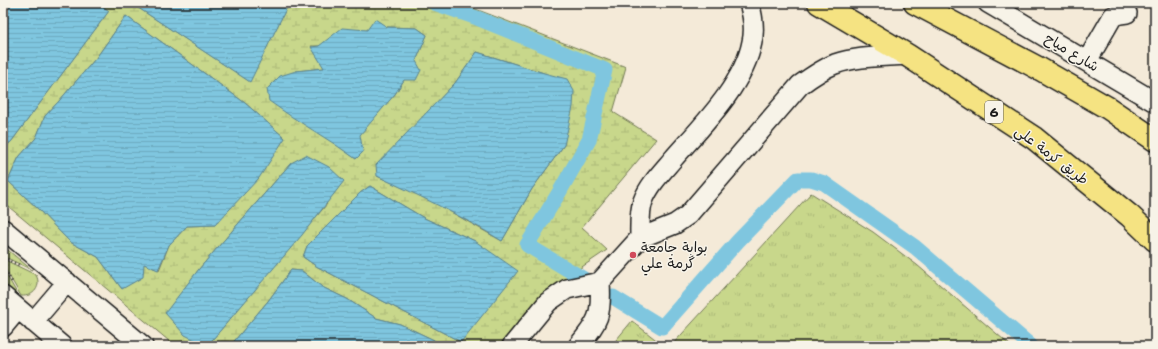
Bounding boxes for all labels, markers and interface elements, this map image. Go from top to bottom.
street label: شارع مياح [1041,29,1102,76]
road number: 6 [985,101,1003,123]
street label: طريق كرمة علي [1009,122,1092,192]
place label: بوابة جامعة گرمة علي [641,238,708,276]
marker: بوابة جامعة گرمة علي [628,250,638,260]

